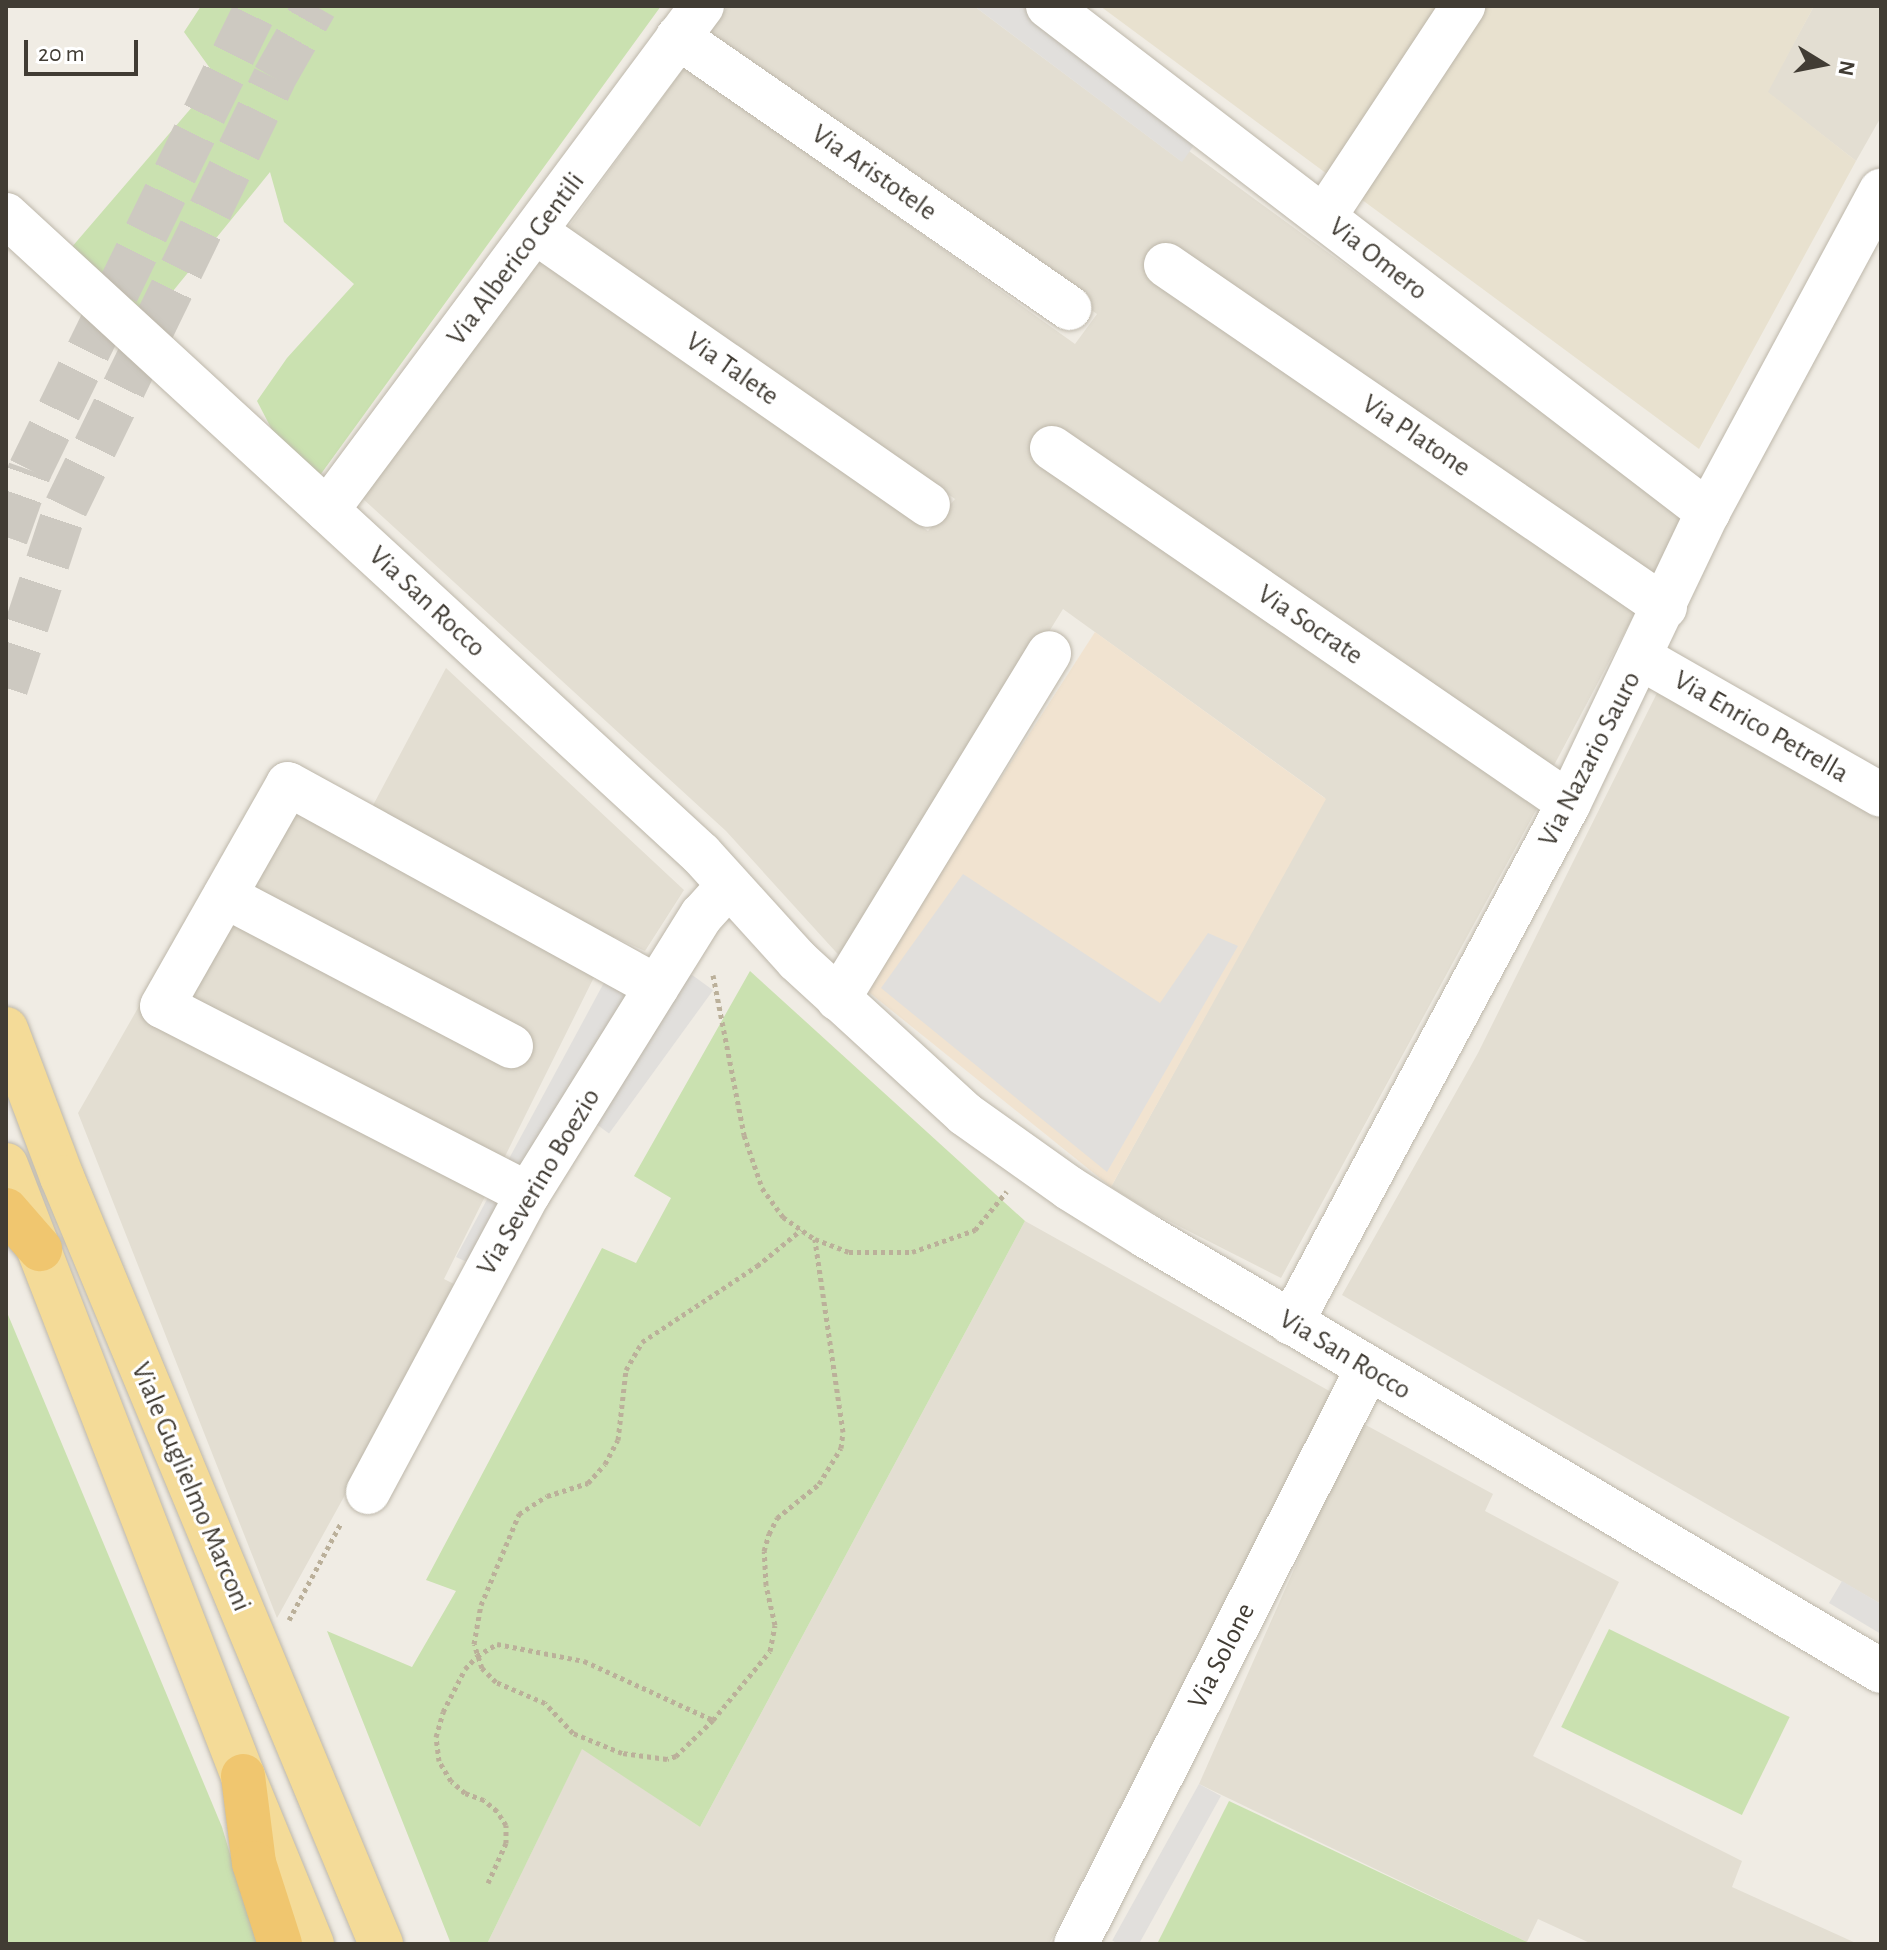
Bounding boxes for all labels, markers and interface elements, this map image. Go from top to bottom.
scale bar [28,24,142,74]
north arrow [1783,24,1863,104]
text: 20 m [38,42,85,66]
text: N [1834,59,1859,78]
street label: Via Aristotele [805,117,943,229]
street label: Via Alberico Gentili [440,166,592,352]
street label: Via Omero [1322,210,1434,308]
street label: Via Talete [679,325,785,413]
street label: Via Platone [1355,387,1477,485]
street label: Via San Rocco [361,539,493,665]
street label: Via Socrate [1251,577,1369,673]
street label: Via Enrico Petrella [1668,663,1854,791]
street label: Via Nazario Sauro [1531,666,1649,852]
street label: Via Severino Boezio [470,1082,608,1282]
street label: Via San Rocco [1273,1302,1417,1408]
street label: Viale Guglielmo Marconi [123,1357,259,1617]
street label: Via Solone [1181,1597,1263,1715]

